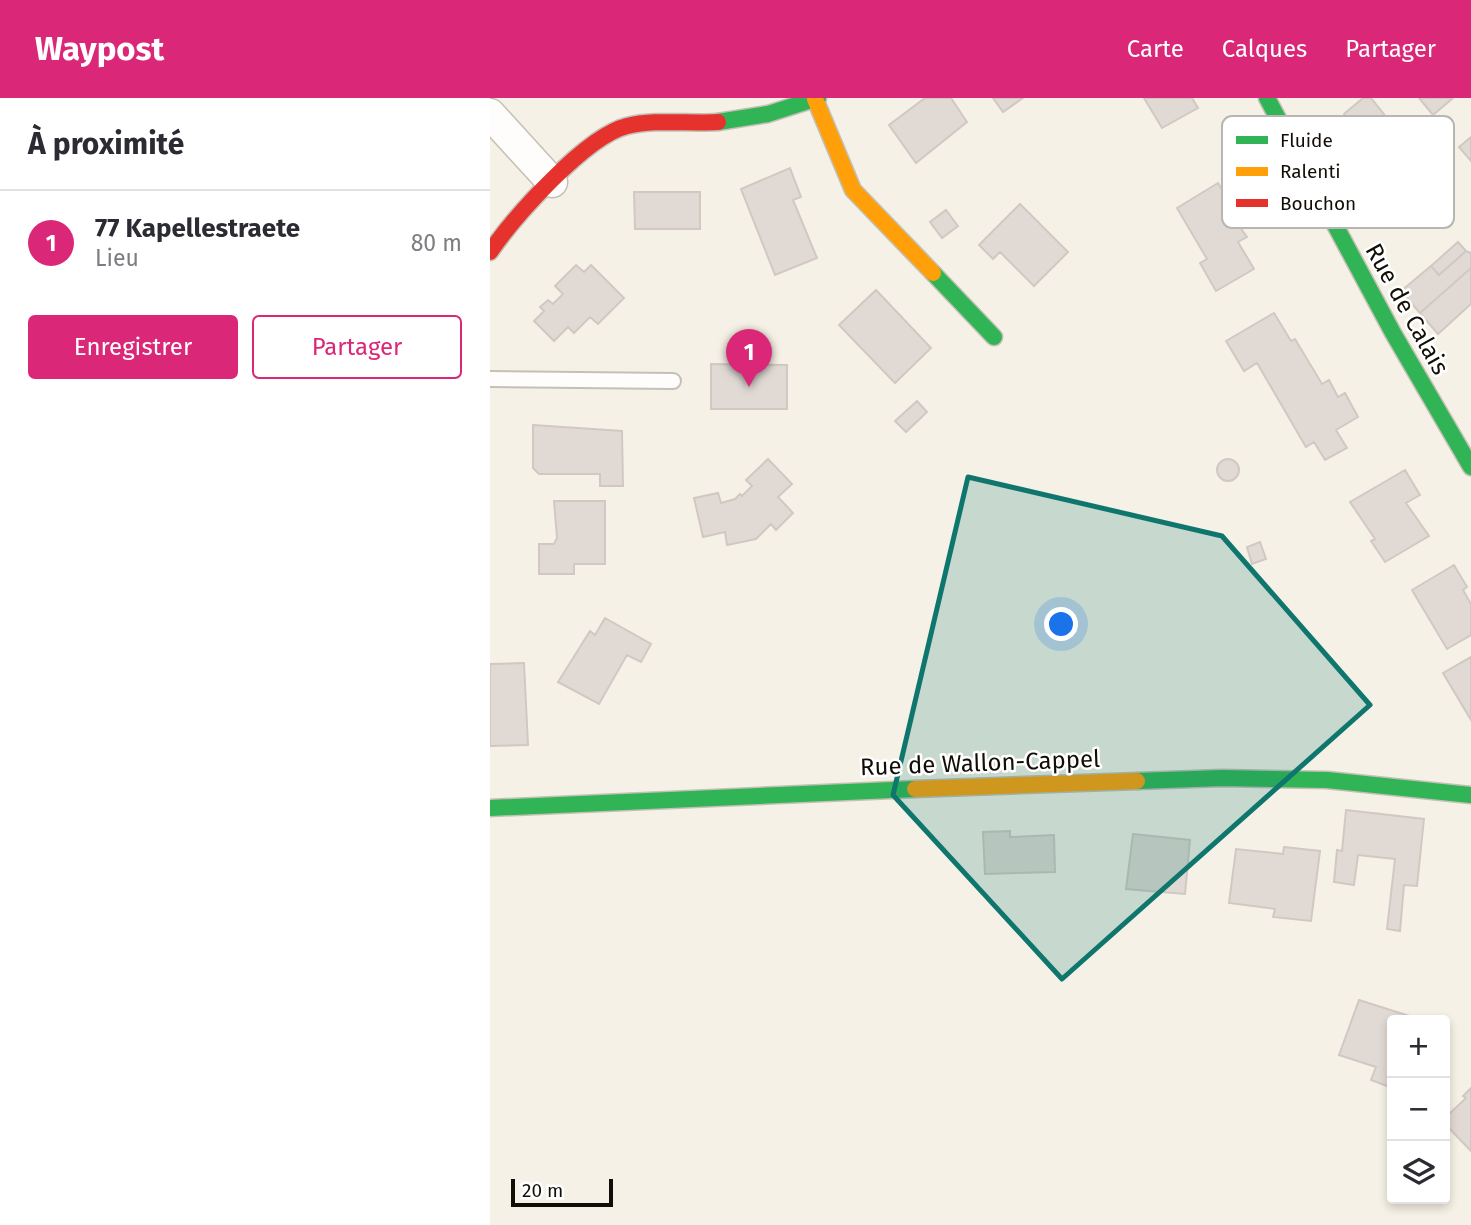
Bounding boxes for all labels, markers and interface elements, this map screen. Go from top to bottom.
text: Waypost [35,29,164,69]
text: Carte [1127,35,1184,63]
text: Calques [1222,35,1307,63]
text: Partager [1345,35,1436,63]
legend [1222,116,1454,228]
text: À proximité [28,126,184,162]
text: Fluide [1280,129,1333,152]
text: Ralenti [1280,160,1341,183]
text: Bouchon [1280,192,1356,215]
text: 77 Kapellestraete [95,213,300,244]
text: 1 [46,229,56,257]
text: 80 m [411,229,462,257]
street label: Rue de Calais [1359,239,1455,379]
text: Lieu [95,244,139,272]
button: Enregistrer [28,315,238,379]
button: Partager [252,315,462,379]
pin: 1 [726,329,772,387]
your location [1044,607,1078,641]
street label: Rue de Wallon-Cappel [859,745,1101,781]
map controls [1387,1015,1450,1204]
button: + [1387,1015,1450,1078]
button: − [1387,1078,1450,1141]
button: layers [1387,1141,1450,1204]
scale bar [511,1176,612,1208]
text: 20 m [522,1179,563,1202]

